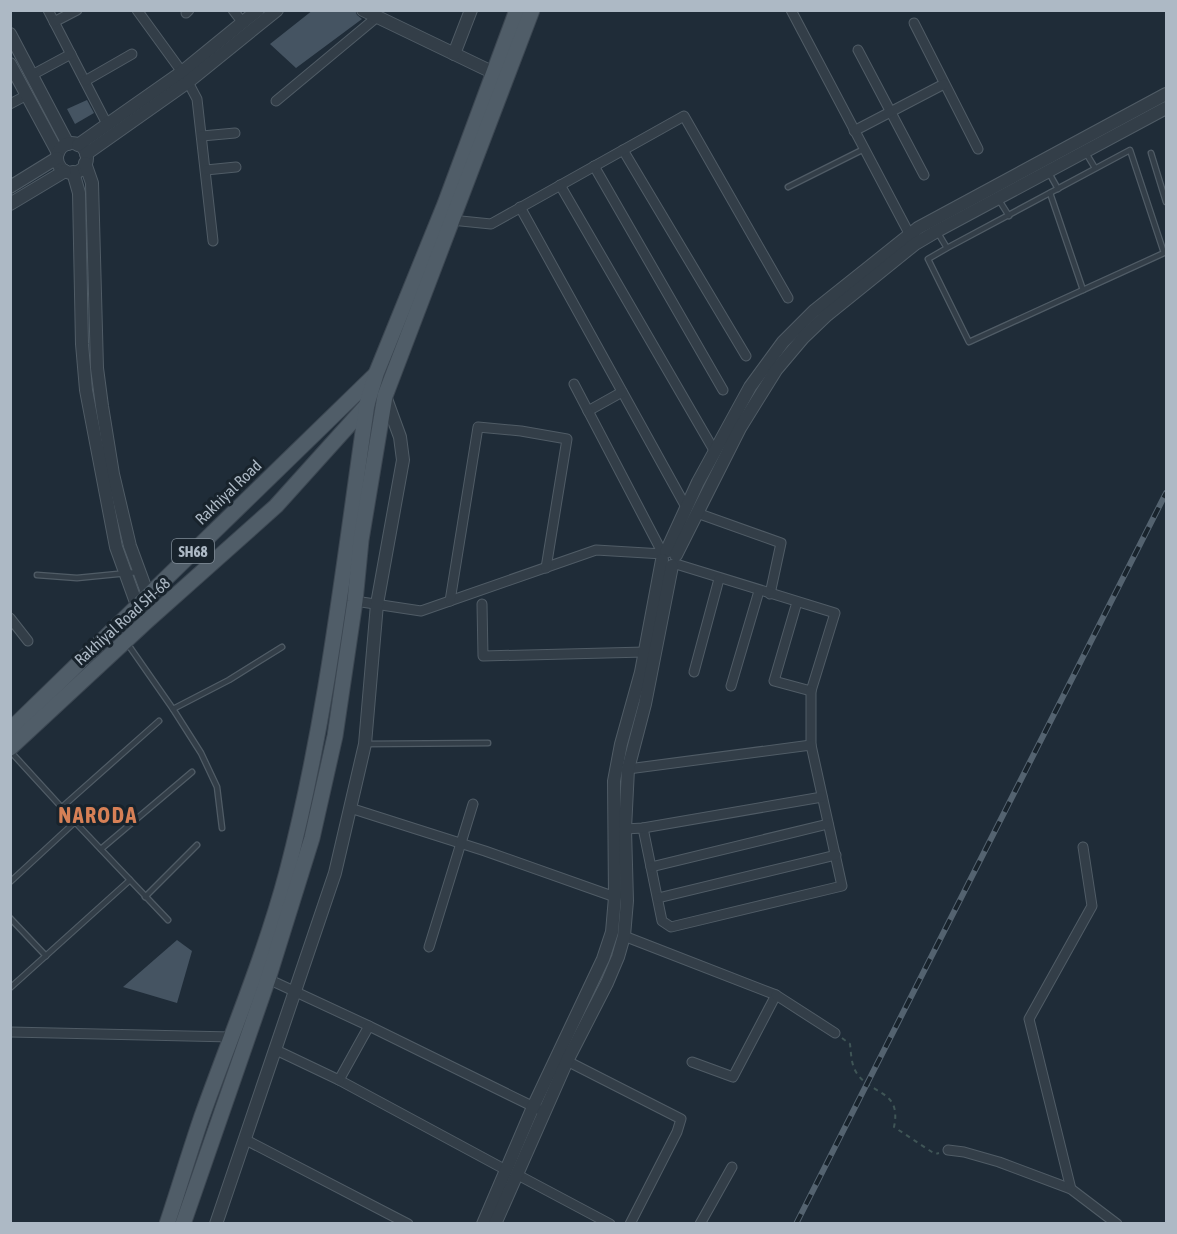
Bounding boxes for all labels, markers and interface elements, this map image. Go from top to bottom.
street label: Rakhiyal Road [191,456,265,529]
road number: SH68 [172,539,214,563]
street label: Rakhiyal Road SH-68 [71,573,174,669]
district label: NARODA [58,802,138,828]

